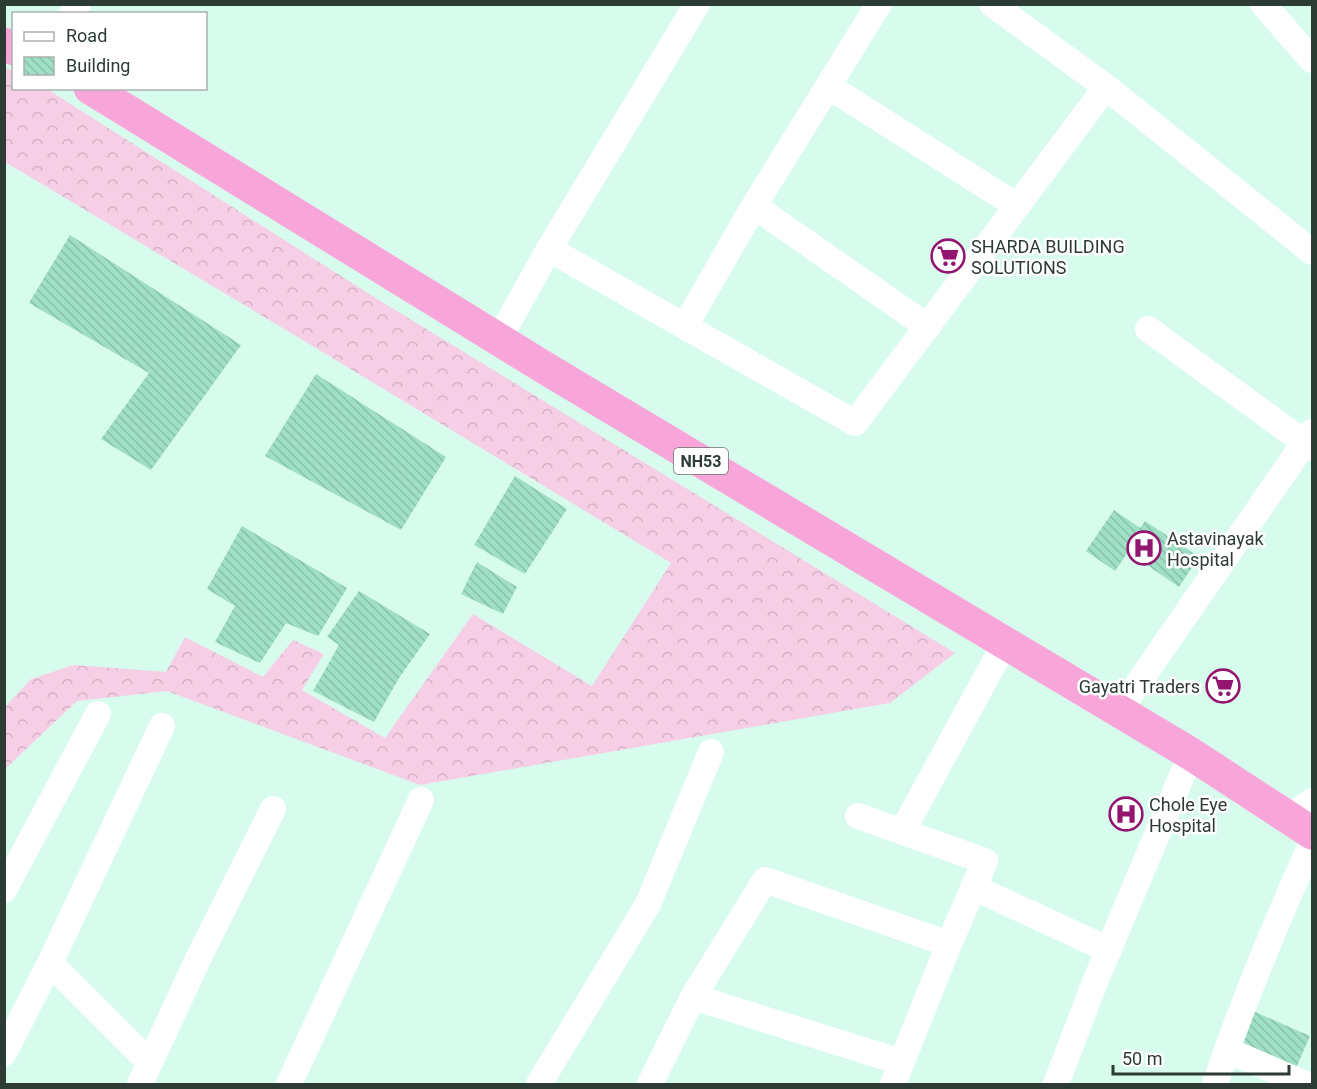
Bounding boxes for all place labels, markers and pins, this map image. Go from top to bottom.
place label: SHARDA BUILDING SOLUTIONS [971,236,1125,278]
supermarket icon: SHARDA BUILDING SOLUTIONS [930,238,966,274]
place label: Astavinayak Hospital [1167,528,1264,570]
hospital icon: Astavinayak Hospital [1126,530,1162,566]
supermarket icon: Gayatri Traders [1205,668,1241,704]
place label: Gayatri Traders [1079,676,1200,697]
place label: Chole Eye Hospital [1149,794,1227,836]
hospital icon: Chole Eye Hospital [1108,796,1144,832]

